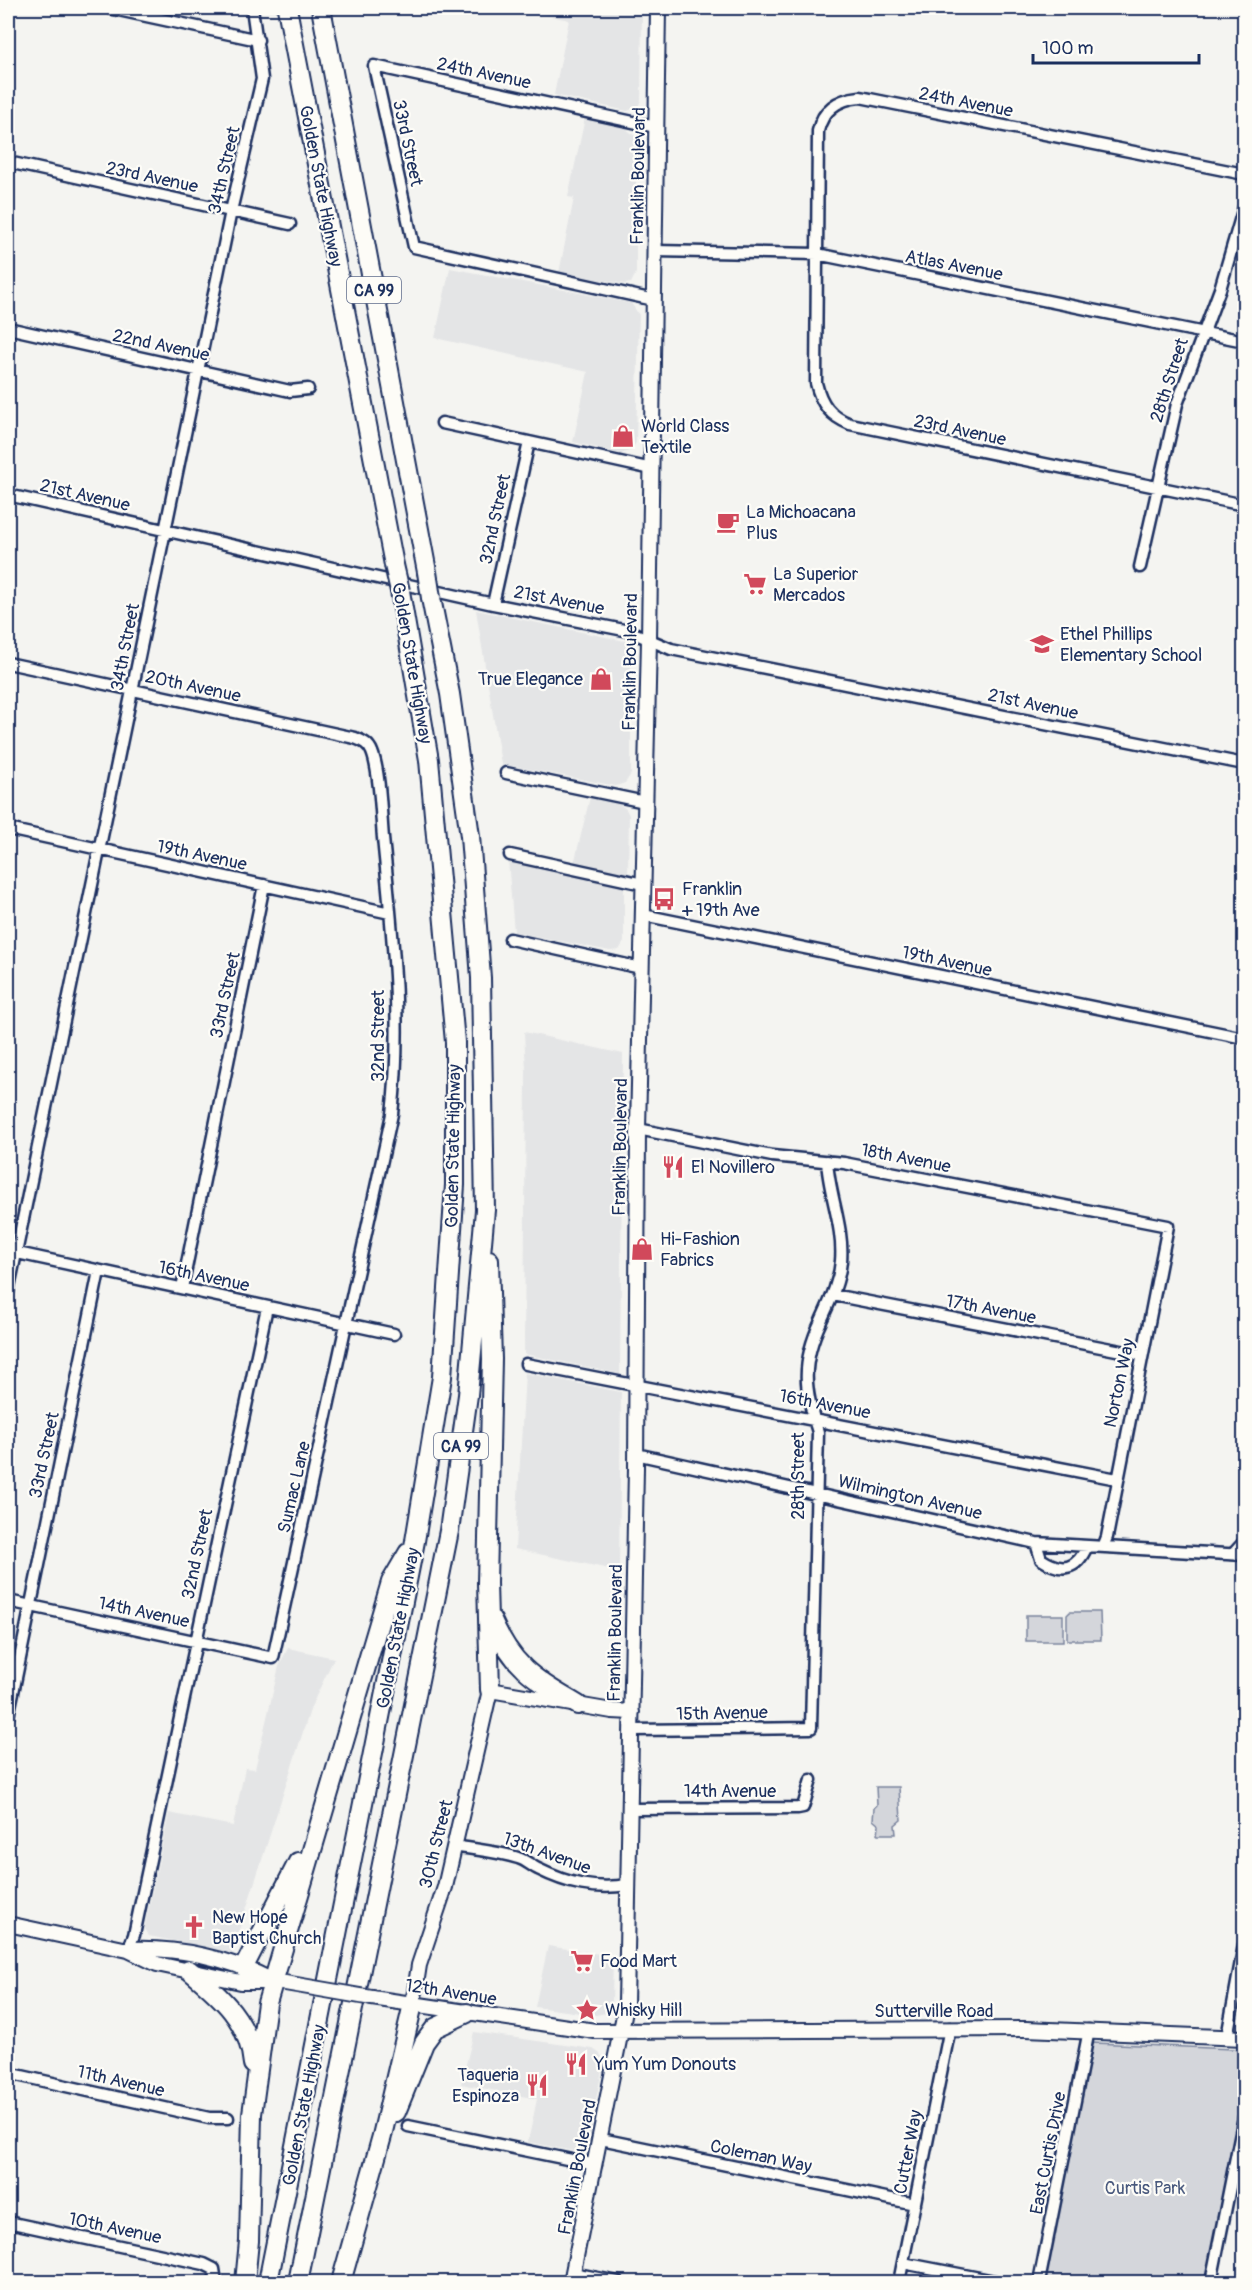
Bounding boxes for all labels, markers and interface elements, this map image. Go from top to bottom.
scale bar [1033,27,1200,65]
text: 100 m [1042,37,1094,60]
street label: 24th Avenue [435,52,533,95]
street label: 24th Avenue [917,82,1015,123]
street label: 33rd Street [387,98,428,189]
street label: Golden State Highway [294,104,347,269]
street label: Franklin Boulevard [626,107,651,245]
street label: 34th Street [203,123,246,216]
street label: 23rd Avenue [104,156,200,199]
street label: Atlas Avenue [903,245,1005,286]
road number: CA 99 [347,277,401,303]
street label: 22nd Avenue [110,324,212,367]
street label: 28th Street [1145,334,1194,425]
street label: 23rd Avenue [912,409,1008,452]
place label: World Class Textile [641,415,729,459]
shop icon: World Class Textile [610,423,636,449]
street label: 32nd Street [475,471,516,566]
street label: 21st Avenue [38,474,132,517]
place label: La Michoacana Plus [746,501,856,545]
cafe icon: La Michoacana Plus [715,509,741,535]
place label: La Superior Mercados [773,563,859,607]
supermarket icon: La Superior Mercados [742,571,768,597]
street label: 21st Avenue [512,580,606,621]
street label: Golden State Highway [386,581,437,746]
street label: Franklin Boulevard [618,593,643,731]
street label: 34th Street [106,601,145,693]
place label: Ethel Phillips Elementary School [1060,623,1202,667]
school or university icon: Ethel Phillips Elementary School [1029,631,1055,657]
street label: 20th Avenue [143,665,243,708]
shop icon: True Elegance [588,666,614,692]
place label: True Elegance [478,668,583,691]
street label: 21st Avenue [986,684,1080,725]
street label: 19th Avenue [155,835,249,876]
place label: Franklin + 19th Ave [681,878,760,922]
bus stop icon: Franklin + 19th Ave [651,886,677,912]
street label: 19th Avenue [900,941,994,982]
street label: 33rd Street [205,949,246,1040]
street label: 32nd Street [367,989,390,1082]
street label: Golden State Highway [441,1064,466,1228]
street label: Franklin Boulevard [608,1078,633,1216]
street label: 18th Avenue [859,1139,953,1178]
restaurant icon: El Novillero [660,1154,686,1180]
place label: El Novillero [691,1156,775,1179]
place label: Hi-Fashion Fabrics [660,1228,740,1272]
shop icon: Hi-Fashion Fabrics [629,1236,655,1262]
street label: 16th Avenue [156,1256,252,1297]
street label: 17th Avenue [944,1289,1038,1330]
street label: Norton Way [1099,1336,1140,1430]
street label: 16th Avenue [777,1384,873,1425]
street label: 33rd Street [24,1409,65,1500]
street label: 28th Street [787,1431,810,1520]
road number: CA 99 [434,1433,488,1459]
street label: Sumac Lane [273,1439,316,1535]
street label: Wilmington Avenue [836,1470,984,1525]
street label: 32nd Street [177,1506,218,1601]
street label: Golden State Highway [372,1545,425,1711]
street label: Franklin Boulevard [603,1564,628,1702]
street label: 14th Avenue [96,1592,192,1633]
street label: 15th Avenue [676,1701,768,1726]
street label: 14th Avenue [684,1780,776,1803]
street label: 30th Street [414,1797,459,1891]
street label: 13th Avenue [500,1827,594,1880]
place label: New Hope Baptist Church [212,1906,321,1950]
church icon: New Hope Baptist Church [181,1914,207,1940]
supermarket icon: Food Mart [569,1948,595,1974]
place label: Food Mart [600,1950,678,1973]
street label: 12th Avenue [404,1974,498,2011]
place icon: Whisky Hill [574,1997,600,2023]
place label: Whisky Hill [605,1999,683,2022]
street label: Sutterville Road [874,2000,994,2023]
street label: Golden State Highway [278,2022,331,2188]
restaurant icon: Yum Yum Donouts [563,2051,589,2077]
place label: Yum Yum Donouts [593,2053,736,2076]
street label: 11th Avenue [75,2060,167,2103]
place label: Taqueria Espinoza [452,2064,519,2108]
restaurant icon: Taqueria Espinoza [524,2072,550,2098]
street label: East Curtis Drive [1025,2090,1072,2216]
street label: Franklin Boulevard [553,2097,602,2237]
street label: Cutter Way [889,2108,928,2196]
street label: Coleman Way [708,2135,814,2179]
park label: Curtis Park [1105,2177,1186,2200]
street label: 10th Avenue [66,2207,164,2250]

